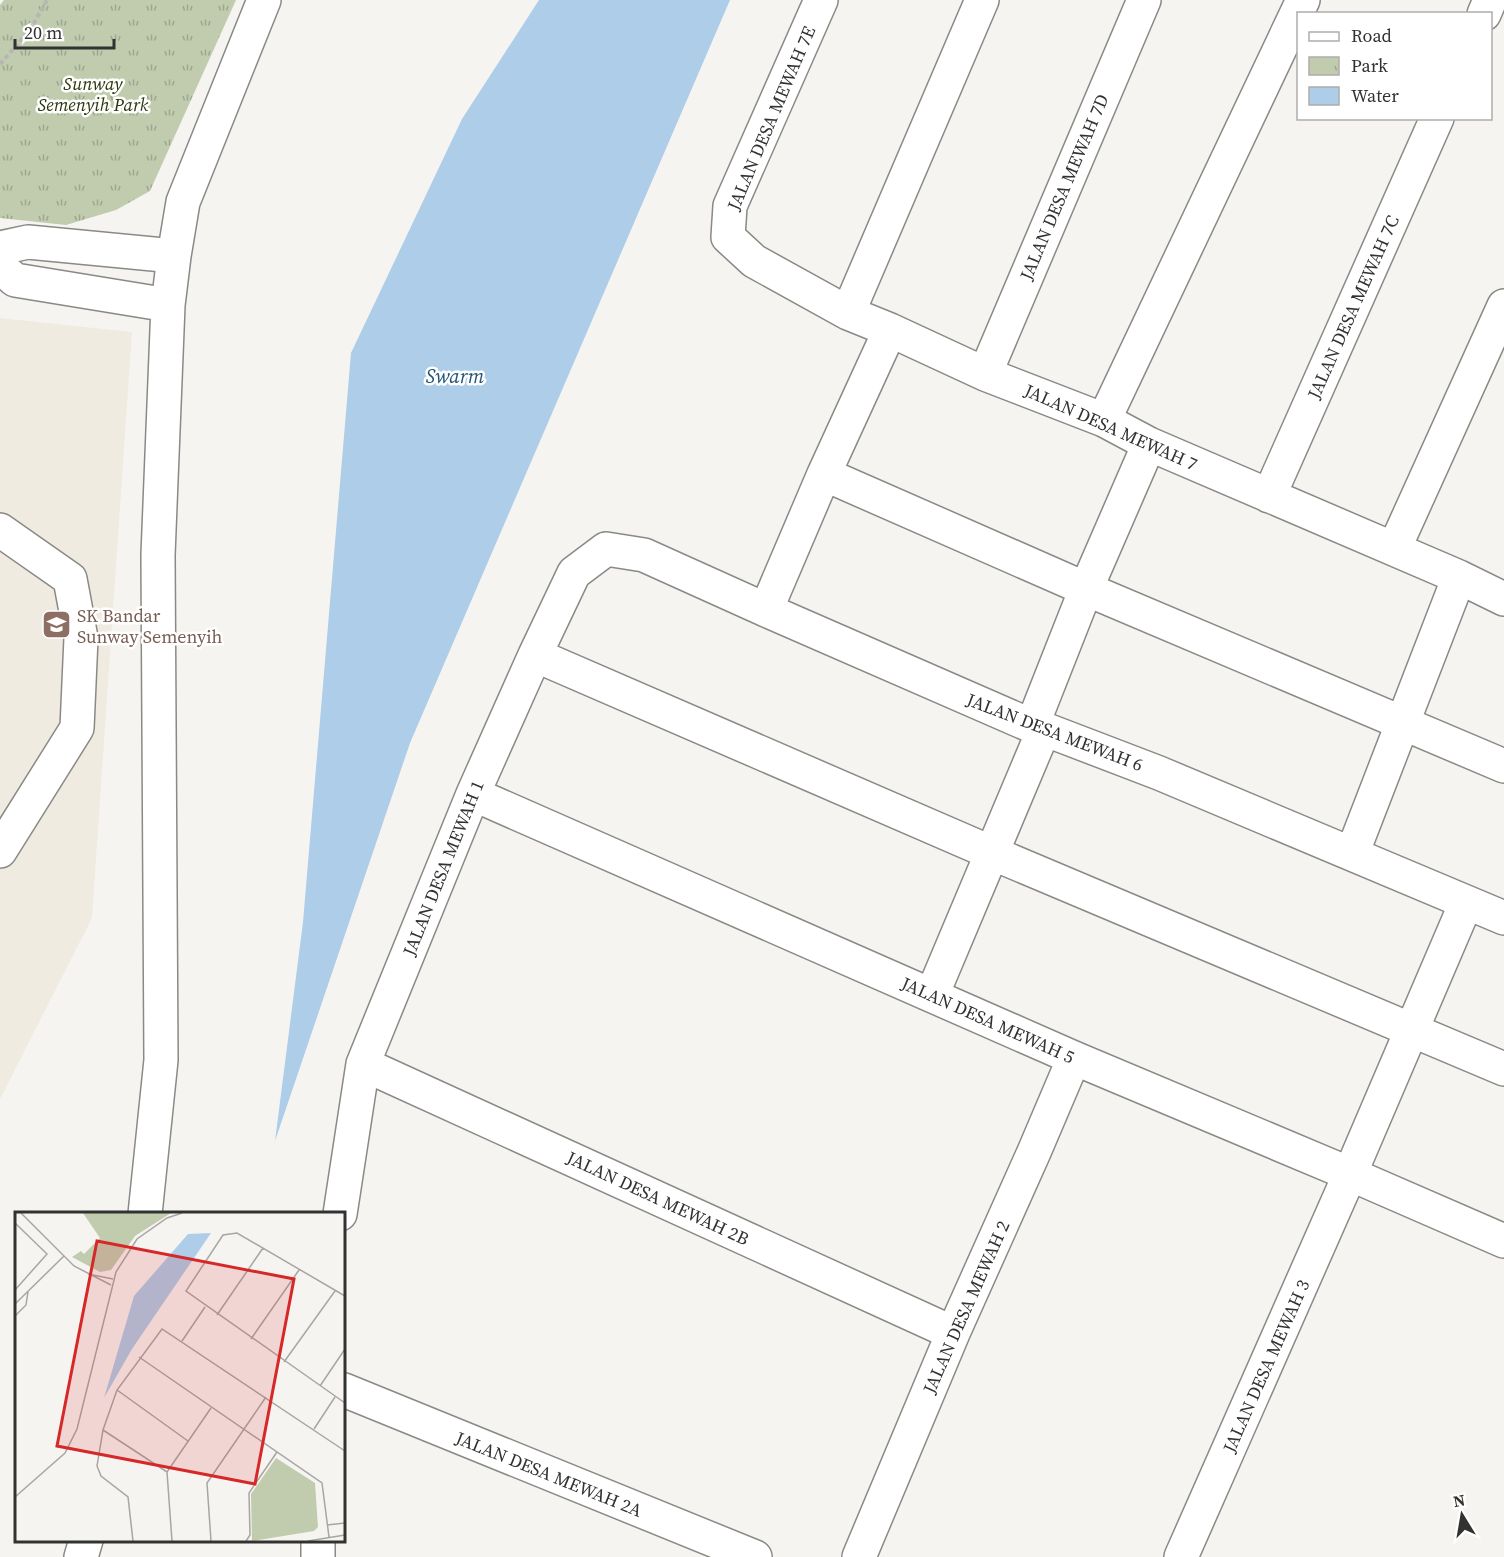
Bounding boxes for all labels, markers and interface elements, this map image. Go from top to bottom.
scale bar [15,12,114,50]
legend [1297,12,1492,120]
text: 20 m [24,20,62,45]
street label: JALAN DESA MEWAH 7E [720,22,821,215]
text: Road [1351,23,1392,48]
text: Park [1351,53,1388,78]
park label: Sunway Semenyih Park [38,71,149,117]
text: Water [1351,83,1399,108]
street label: JALAN DESA MEWAH 7D [1013,90,1115,285]
street label: JALAN DESA MEWAH 7C [1301,211,1405,404]
water label: Swarm [426,362,485,390]
street label: JALAN DESA MEWAH 7 [1020,377,1202,476]
place label: SK Bandar Sunway Semenyih [77,603,222,649]
school or university icon: SK Bandar Sunway Semenyih [40,609,72,641]
street label: JALAN DESA MEWAH 6 [962,686,1147,777]
street label: JALAN DESA MEWAH 1 [396,777,490,960]
street label: JALAN DESA MEWAH 5 [897,970,1079,1069]
street label: JALAN DESA MEWAH 2B [562,1144,753,1251]
inset map [15,1212,345,1542]
street label: JALAN DESA MEWAH 2 [916,1216,1015,1398]
street label: JALAN DESA MEWAH 3 [1216,1275,1315,1457]
street label: JALAN DESA MEWAH 2A [451,1425,646,1523]
north arrow [1432,1485,1492,1545]
text: N [1451,1488,1467,1512]

